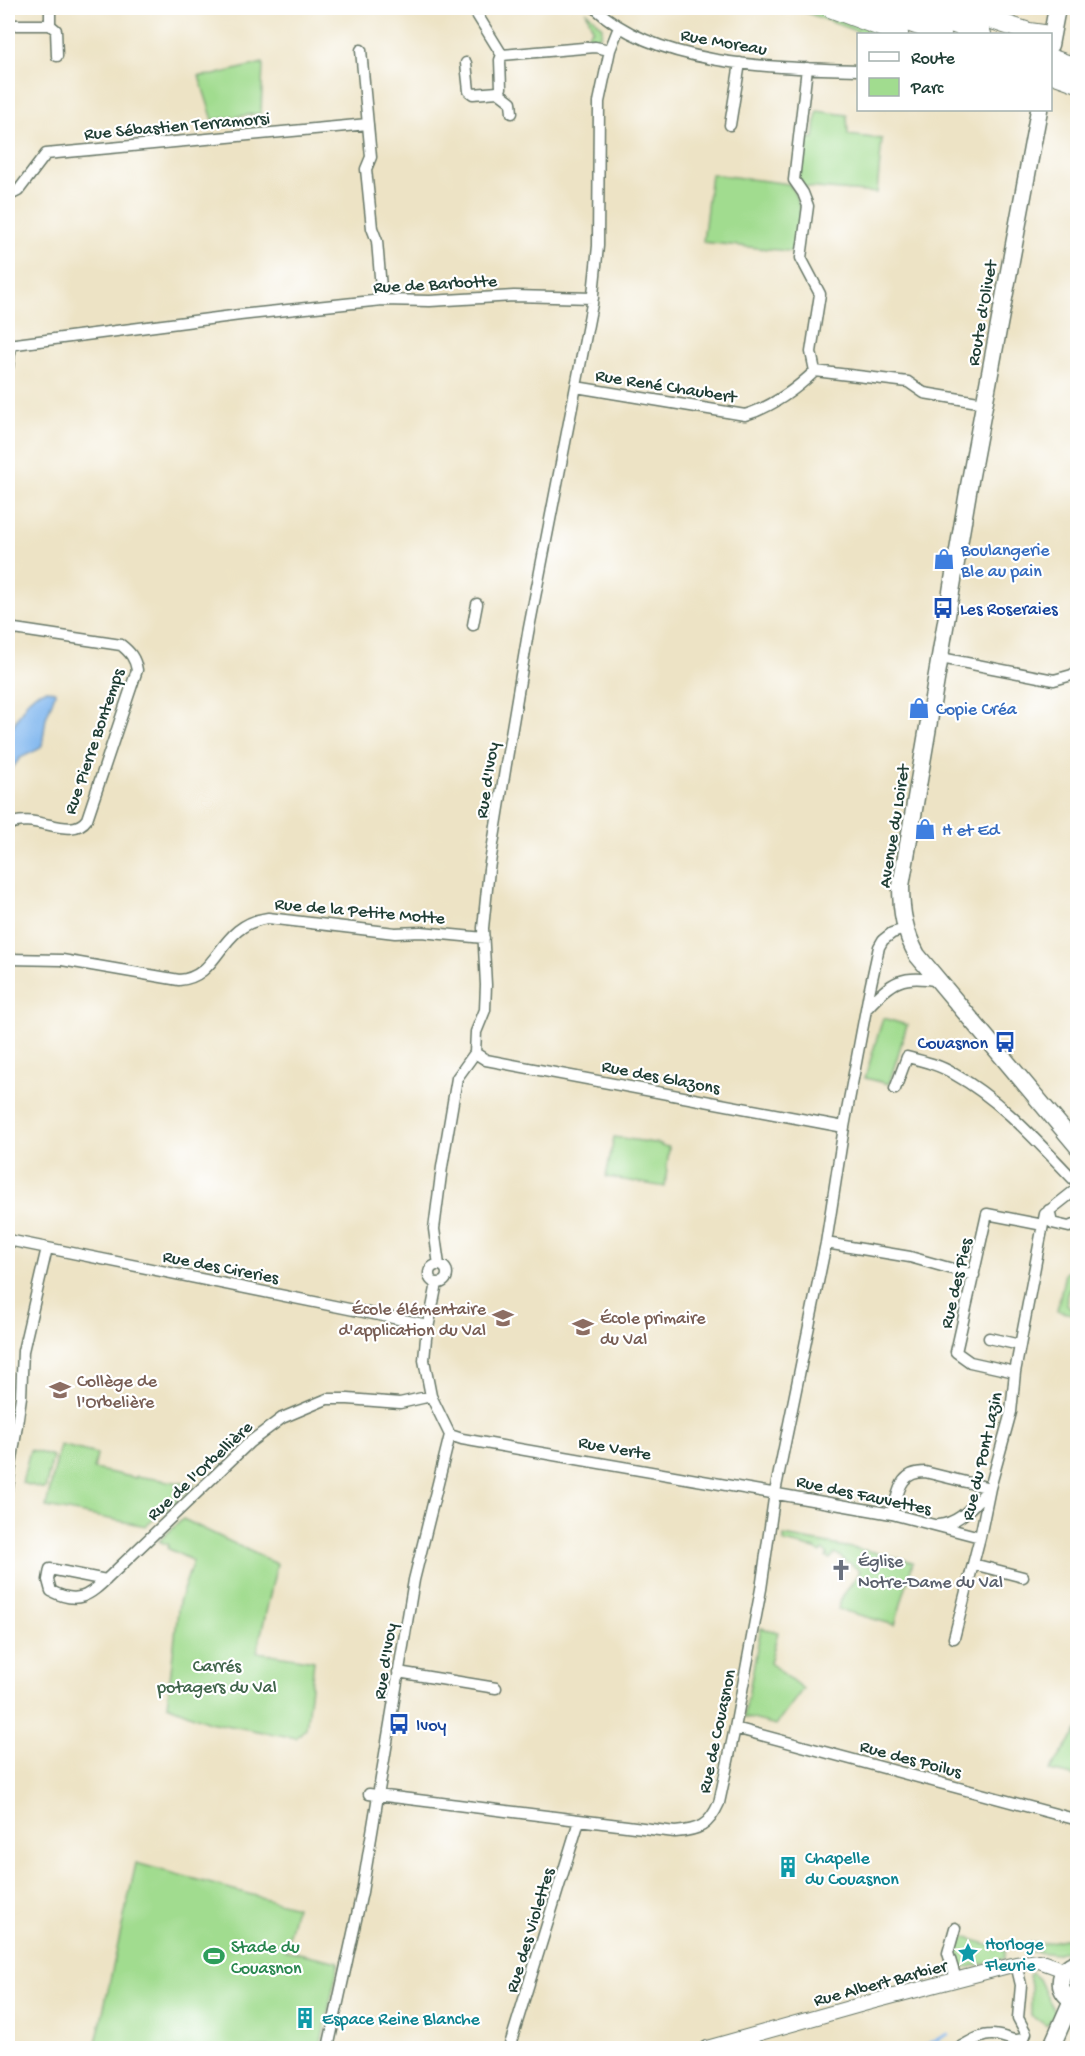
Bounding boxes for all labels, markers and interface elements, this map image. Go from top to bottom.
street label: Rue Moreau [679,26,769,61]
legend [857,33,1052,111]
text: Route [911,49,956,70]
text: Parc [910,79,944,100]
street label: Rue Sébastien Terramorsi [83,109,271,146]
street label: Route d'Olivet [964,258,1003,368]
street label: Rue de Barbotte [373,272,498,299]
street label: Rue René Chaubert [594,366,739,409]
place label: Boulangerie Ble au pain [960,541,1050,583]
shop icon: Boulangerie Ble au pain [932,547,956,571]
bus stop icon: Les Roseraies [931,596,955,620]
place label: Les Roseraies [960,600,1059,621]
street label: Rue Pierre Bontemps [61,665,131,817]
shop icon: Copie Créa [907,696,931,720]
place label: Copie Créa [936,700,1018,721]
street label: Rue d'Ivoy [472,741,505,820]
street label: Avenue du Loiret [875,762,916,890]
shop icon: H et Ed [913,817,937,841]
place label: H et Ed [942,821,1001,842]
street label: Rue de la Petite Motte [274,895,447,930]
bus stop icon: Couasnon [993,1030,1017,1054]
place label: Couasnon [917,1034,988,1055]
street label: Rue des Glazons [600,1057,723,1100]
street label: Rue des Pies [937,1235,978,1331]
street label: Rue des Cireries [161,1247,282,1290]
place label: École élémentaire d'application du Val [339,1300,487,1342]
school or university icon: École élémentaire d'application du Val [491,1306,515,1330]
place label: École primaire du Val [600,1309,706,1351]
school or university icon: École primaire du Val [571,1315,595,1339]
place label: Collège de l'Orbelière [77,1372,158,1414]
school or university icon: Collège de l'Orbelière [48,1378,72,1402]
street label: Rue du Pont Lazin [958,1390,1009,1523]
street label: Rue de l'Orbellière [143,1417,258,1526]
street label: Rue Verte [576,1433,653,1466]
street label: Rue des Fauvettes [794,1472,934,1521]
place label: Église Notre-Dame du Val [858,1552,1003,1594]
church icon: Église Notre-Dame du Val [829,1558,853,1582]
street label: Rue d'Ivoy [370,1622,403,1701]
park label: Carrés potagers du Val [156,1657,277,1699]
street label: Rue de Couasnon [695,1667,742,1795]
bus stop icon: Ivoy [387,1712,411,1736]
place label: Ivoy [416,1716,447,1737]
street label: Rue des Poilus [857,1737,965,1784]
place label: Chapelle du Couasnon [805,1849,899,1891]
building icon: Chapelle du Couasnon [776,1855,800,1879]
street label: Rue des Violettes [502,1865,561,1996]
place label: Horloge Fleurie [984,1935,1045,1977]
place label: Stade du Couasnon [231,1938,302,1980]
place icon: Horloge Fleurie [956,1941,980,1965]
sports icon: Stade du Couasnon [202,1944,226,1968]
street label: Rue Albert Barbier [812,1956,951,2012]
building icon: Espace Reine Blanche [293,2006,317,2030]
place label: Espace Reine Blanche [322,2010,481,2031]

